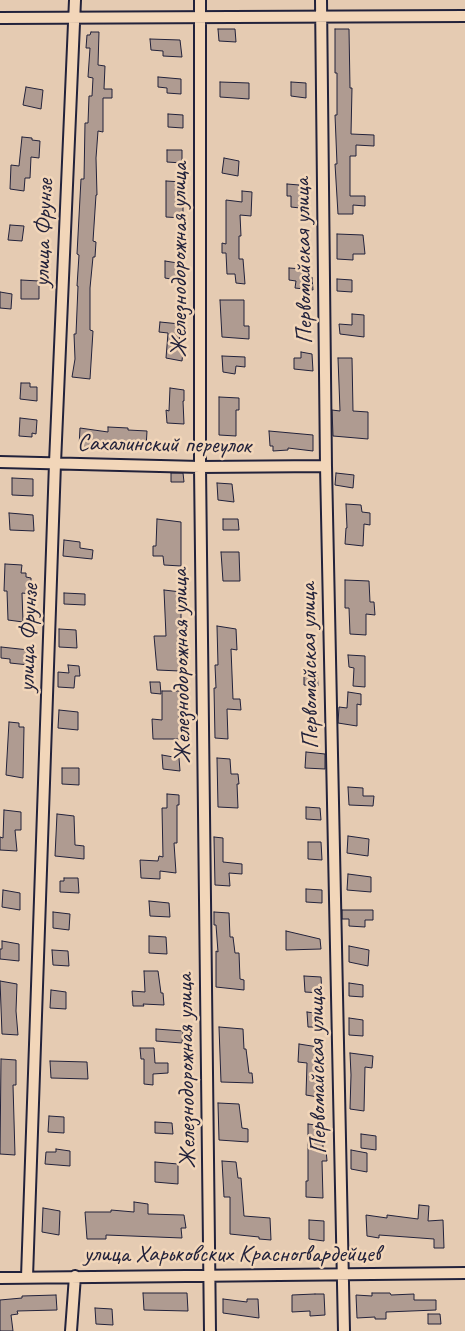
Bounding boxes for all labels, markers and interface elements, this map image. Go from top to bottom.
street label: Железнодорожная улица [166,162,194,358]
street label: улица Фрунзе [28,178,60,288]
street label: Первомайская улица [288,178,320,344]
street label: Сахалинский переулок [77,429,251,461]
street label: Железнодорожная улица [166,568,198,764]
street label: улица Фрунзе [13,583,45,693]
street label: Первомайская улица [294,583,326,749]
street label: Железнодорожная улица [171,973,203,1169]
street label: Первомайская улица [302,988,334,1154]
street label: улица Харьковских Красногвардейцев [83,1241,381,1269]

